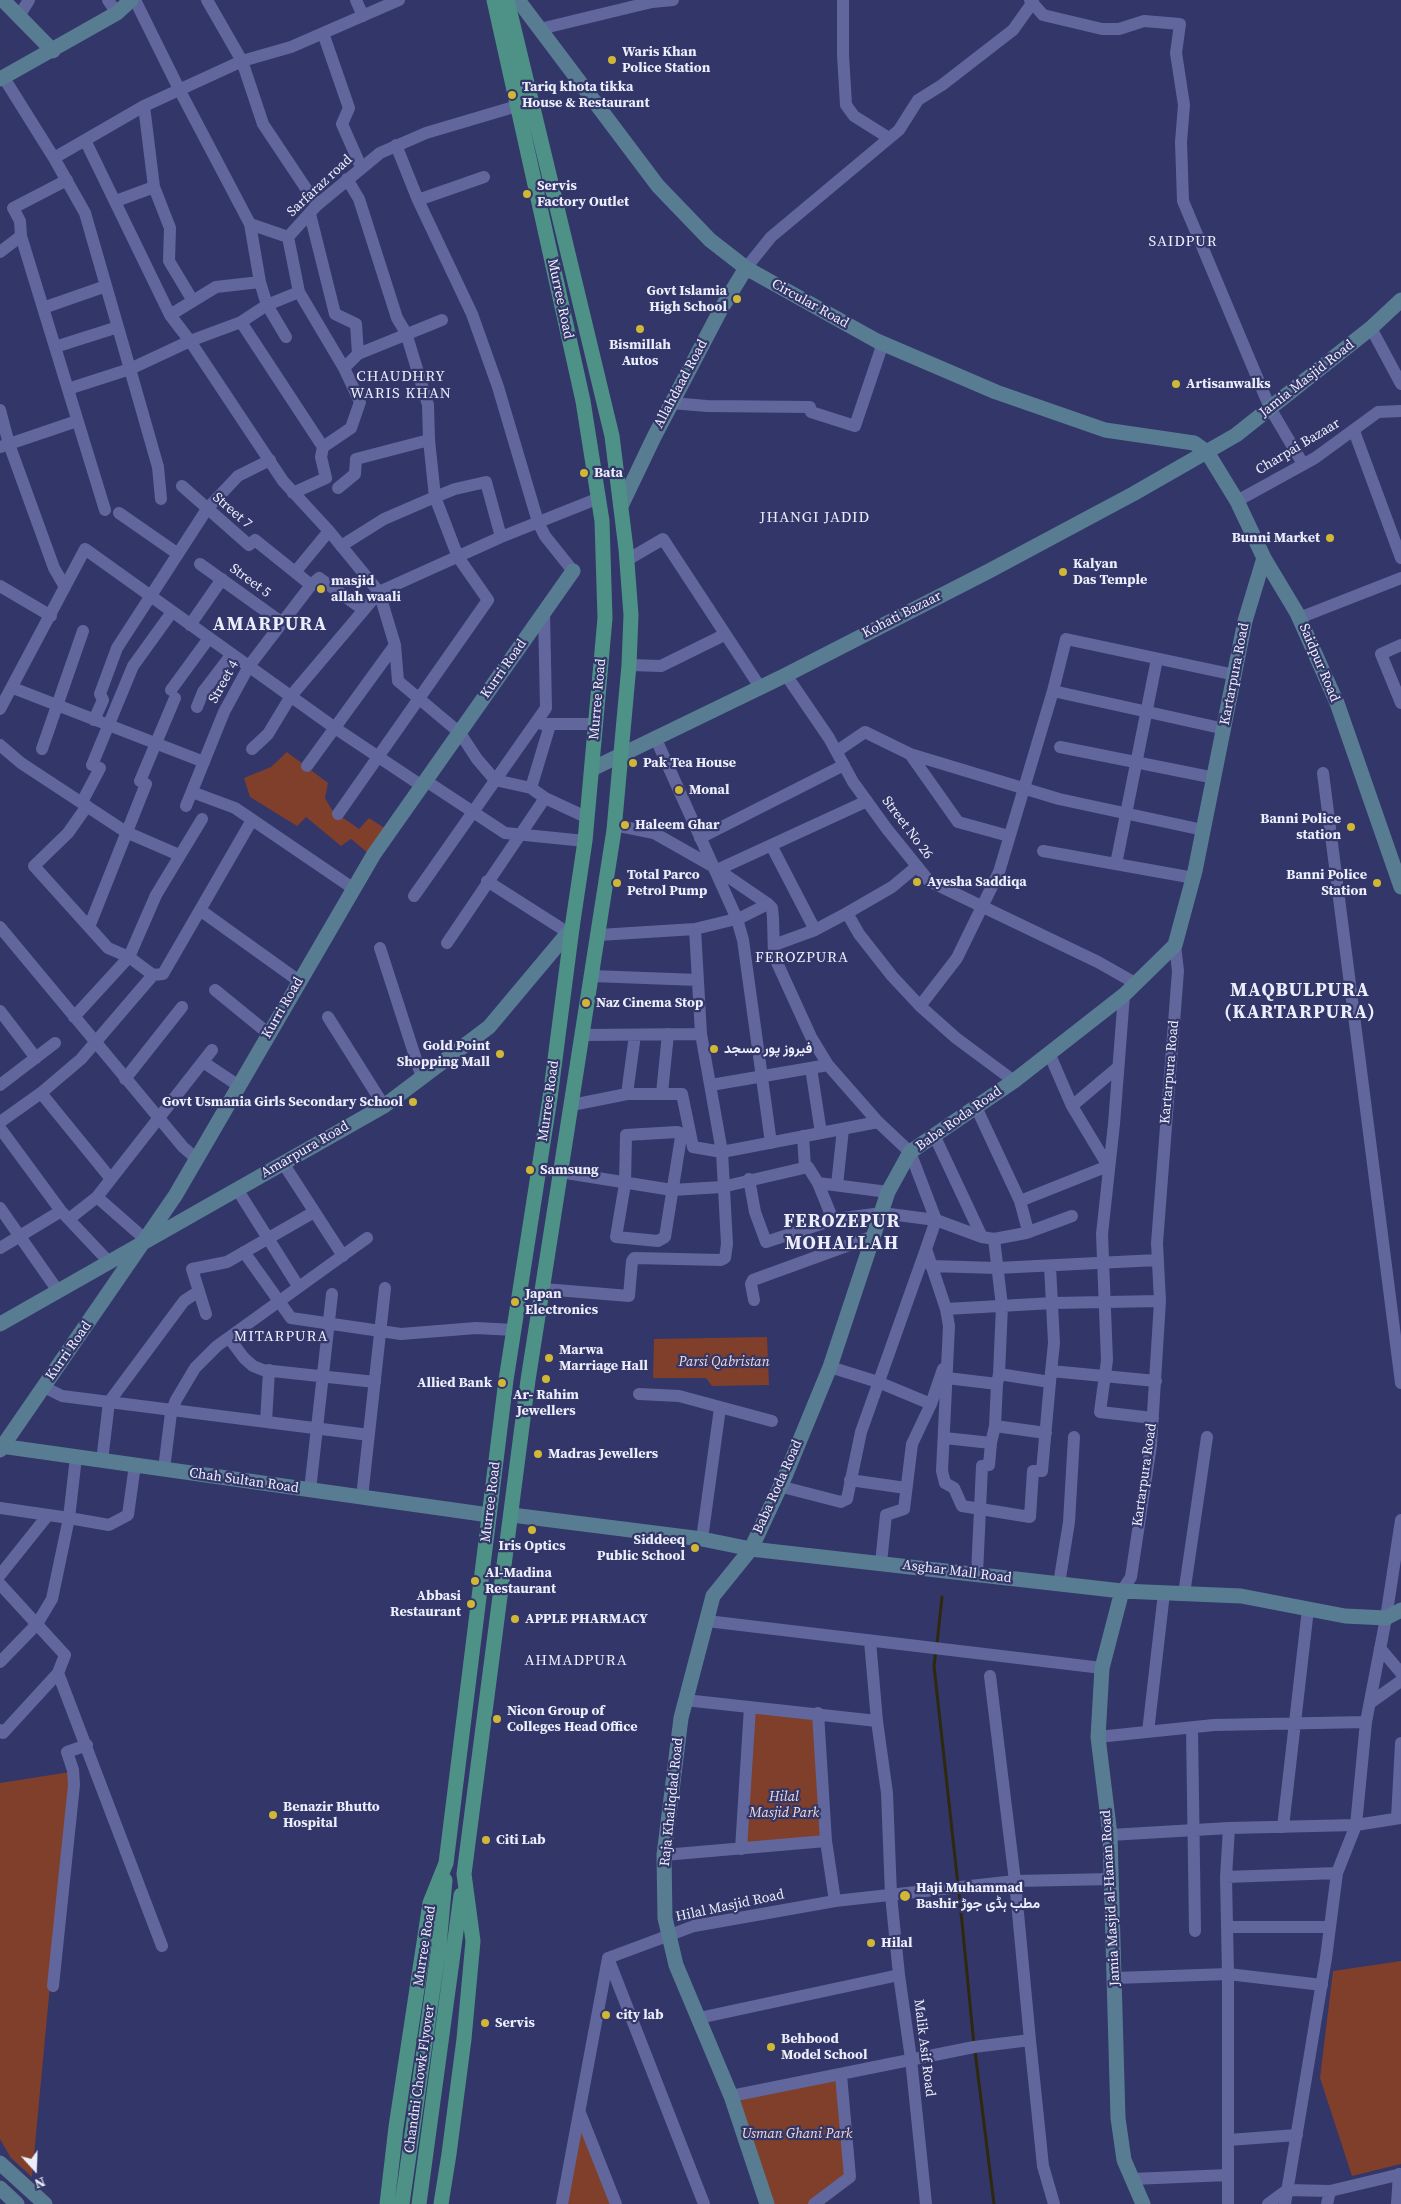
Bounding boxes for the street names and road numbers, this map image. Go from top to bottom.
street label: Sarfaraz road [284,151,356,221]
street label: Murree Road [543,257,577,341]
street label: Circular Road [768,276,852,332]
street label: Allahdaad Road [651,337,711,431]
street label: Jamia Masjid Road [1256,337,1358,421]
street label: Charpai Bazaar [1253,415,1343,479]
street label: Street 7 [209,489,255,533]
street label: Street 5 [226,561,274,601]
street label: Kohati Bazaar [860,588,944,642]
street label: Kartarpura Road [1217,621,1253,727]
street label: Saidpur Road [1295,621,1343,705]
street label: Kurri Road [478,636,530,702]
street label: Street 4 [205,658,243,706]
street label: Murree Road [586,658,610,740]
street label: Street No 26 [878,793,936,863]
street label: Kurri Road [259,974,307,1042]
street label: Kartarpura Road [1157,1019,1183,1125]
street label: Murree Road [535,1059,563,1143]
street label: Baba Roda Road [913,1083,1005,1155]
street label: Amarpura Road [258,1118,352,1182]
street label: Kurri Road [43,1318,95,1384]
street label: Kartarpura Road [1129,1422,1161,1528]
street label: Baba Roda Road [750,1437,806,1537]
street label: Murree Road [478,1461,504,1543]
street label: Chah Sultan Road [188,1465,300,1497]
street label: Asghar Mall Road [901,1557,1013,1587]
street label: Raja Khaliqdad Road [657,1737,687,1867]
street label: Jamia Masjid al-Hanan Road [1098,1809,1124,1987]
street label: Hilal Masjid Road [674,1886,786,1926]
street label: Murree Road [410,1904,440,1988]
street label: Malik Asif Road [910,1998,938,2098]
street label: Chandni Chowk Flyover [401,2004,439,2154]

